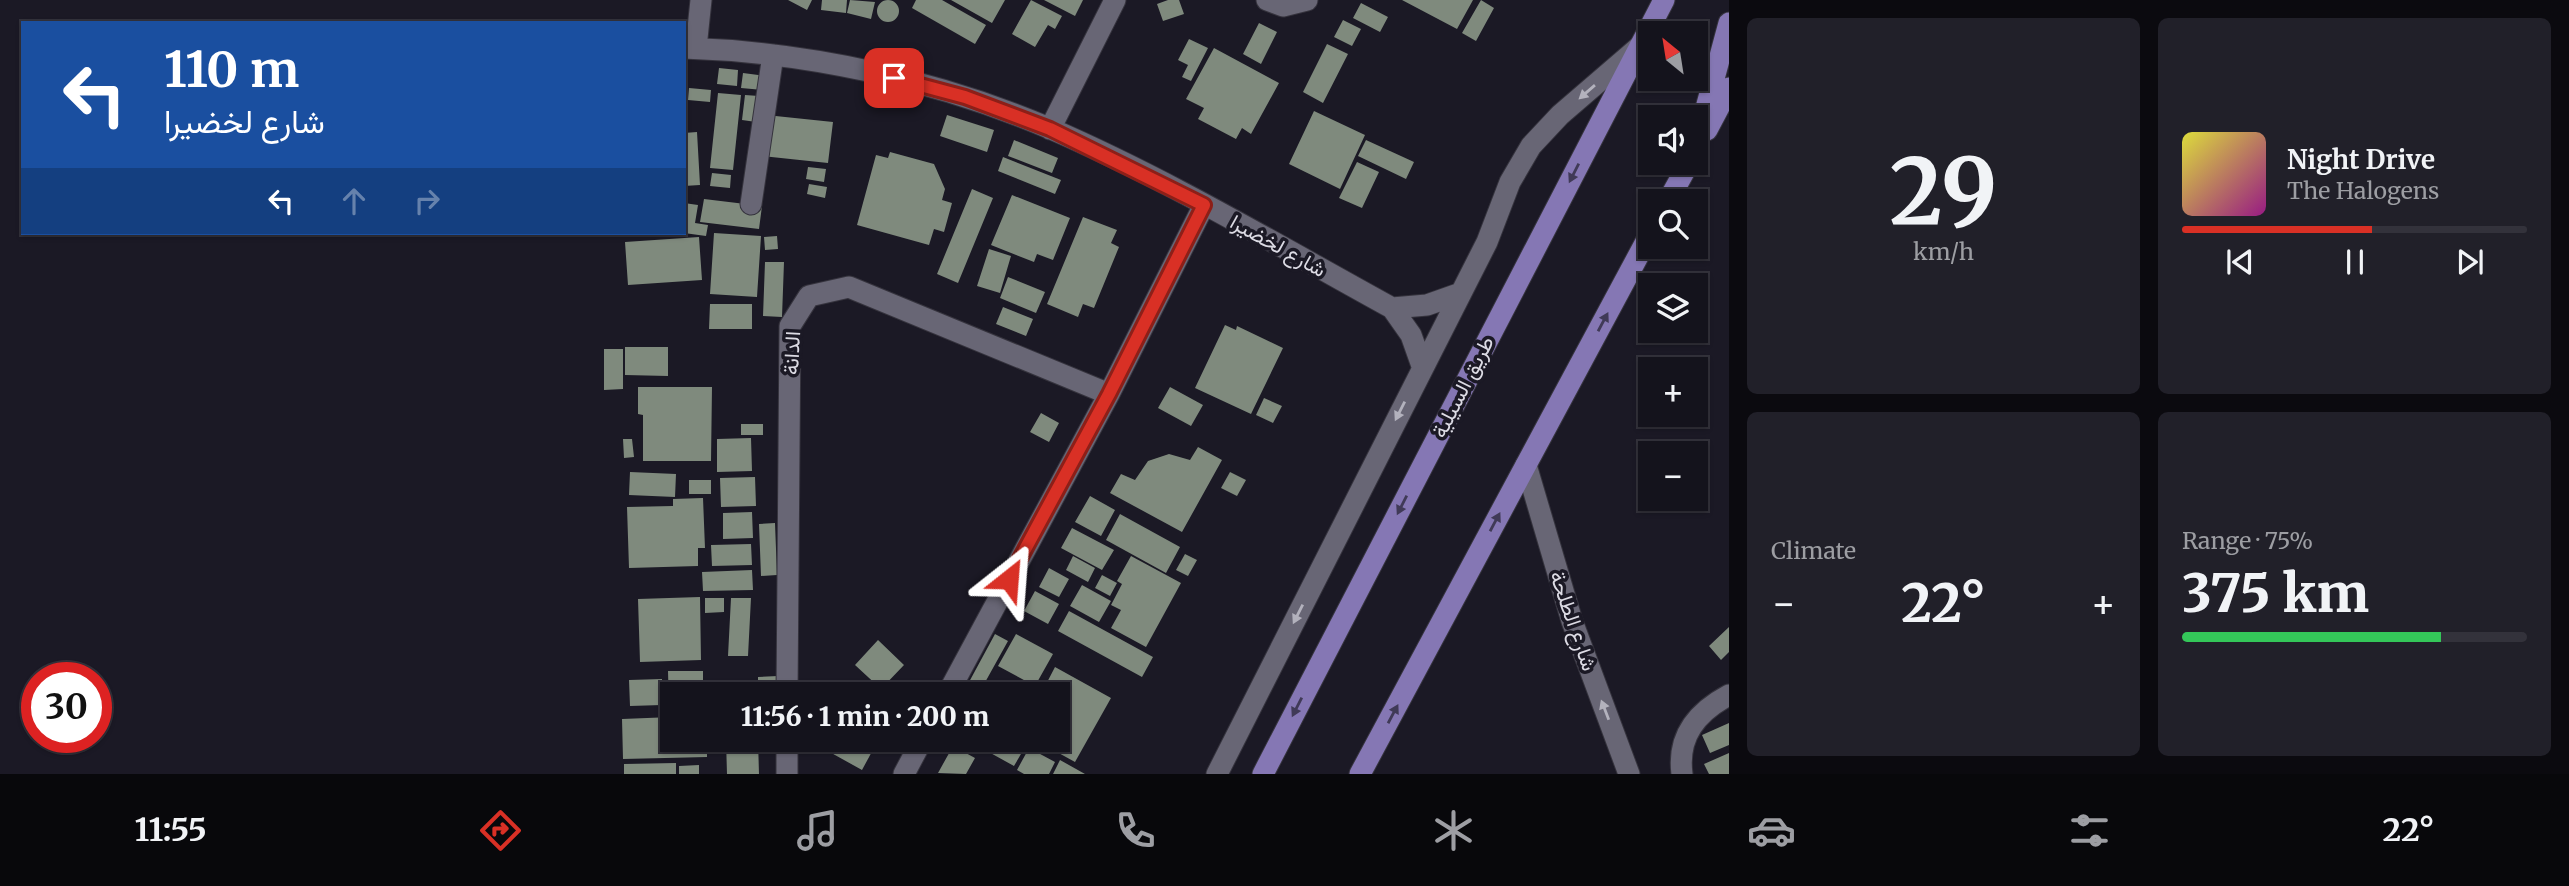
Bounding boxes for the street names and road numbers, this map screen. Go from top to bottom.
street label: شارع لخضيرا [1225,208,1331,284]
street label: الدانة [777,330,806,376]
street label: طريق السيلية [1425,331,1500,442]
street label: شارع الطلحة [1543,567,1603,675]

